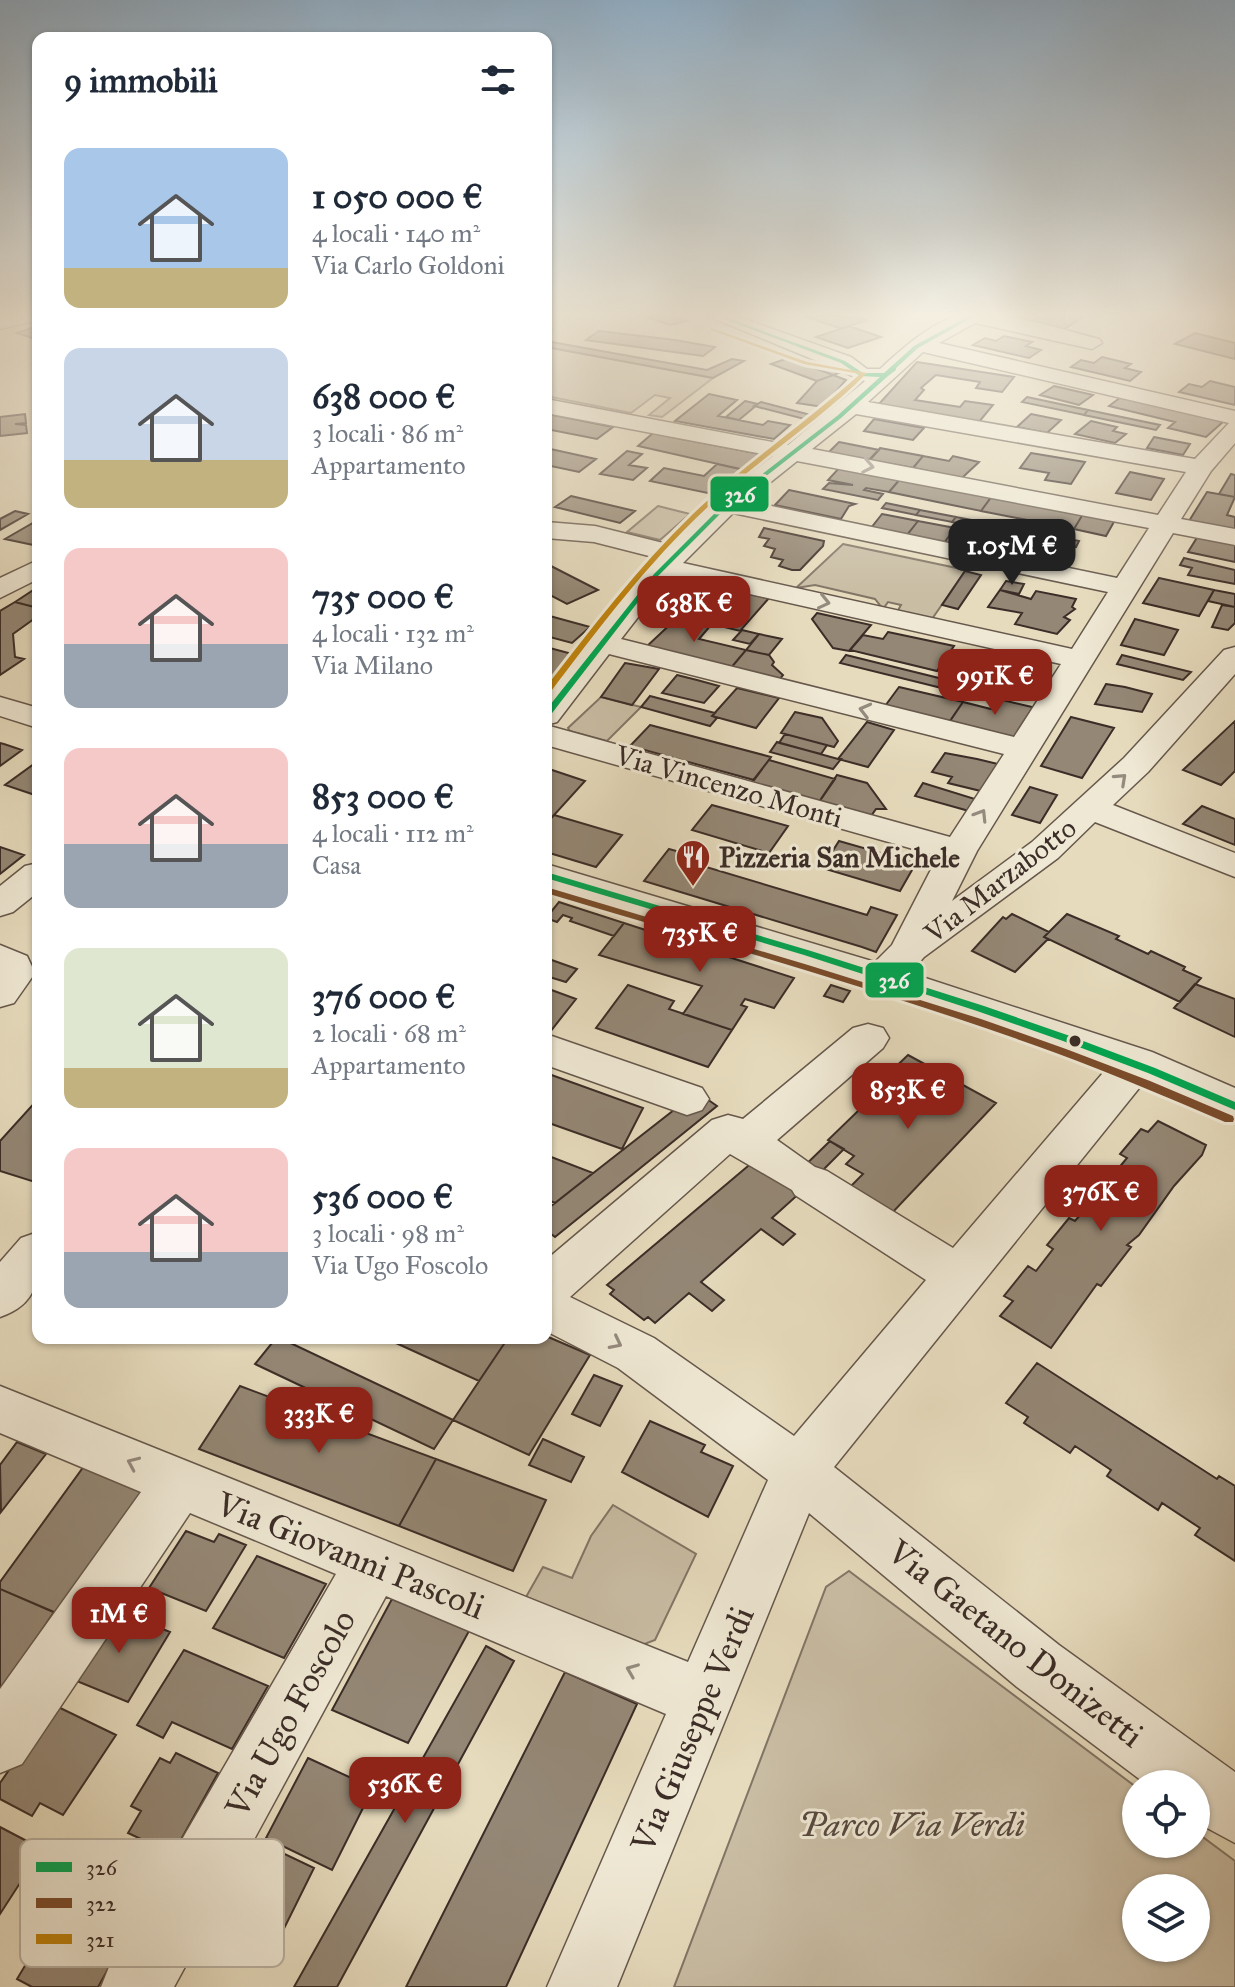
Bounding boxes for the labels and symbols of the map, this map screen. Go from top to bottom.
one-way arrow [860,457,874,474]
line badge: 326 [709,475,770,513]
text: 326 [725,481,757,508]
pin: 1.05M € [938,519,1086,587]
pin: 638K € [629,576,759,644]
one-way arrow [816,593,830,610]
pin: 991K € [930,649,1060,717]
one-way arrow [859,702,872,719]
street label: Via Vincenzo Monti [610,737,847,836]
one-way arrow [1111,775,1126,789]
one-way arrow [972,809,987,824]
street label: Via Marzabotto [917,810,1083,951]
restaurant icon: Pizzeria San Michele [674,838,712,888]
place label: Pizzeria San Michele [719,840,960,875]
pin: 735K € [635,906,765,974]
line badge: 326 [864,961,925,999]
text: 326 [879,967,911,994]
unlabelled marker [1067,1033,1083,1049]
pin: 853K € [843,1063,973,1131]
pin: 376K € [1036,1165,1166,1233]
one-way arrow [607,1333,622,1349]
pin: 333K € [254,1387,384,1455]
one-way arrow [126,1457,141,1473]
street label: Via Giovanni Pascoli [210,1483,491,1628]
street label: Via Gaetano Donizetti [879,1530,1152,1756]
pin: 1M € [72,1587,166,1655]
street label: Via Giuseppe Verdi [622,1600,763,1859]
street label: Via Ugo Foscolo [216,1602,364,1825]
one-way arrow [626,1663,640,1679]
pin: 536K € [340,1757,470,1825]
park label: Parco Via Verdi [799,1804,1025,1845]
legend [20,1839,284,1967]
text: 326 [86,1854,118,1881]
text: 322 [86,1890,117,1917]
text: 321 [86,1926,114,1953]

